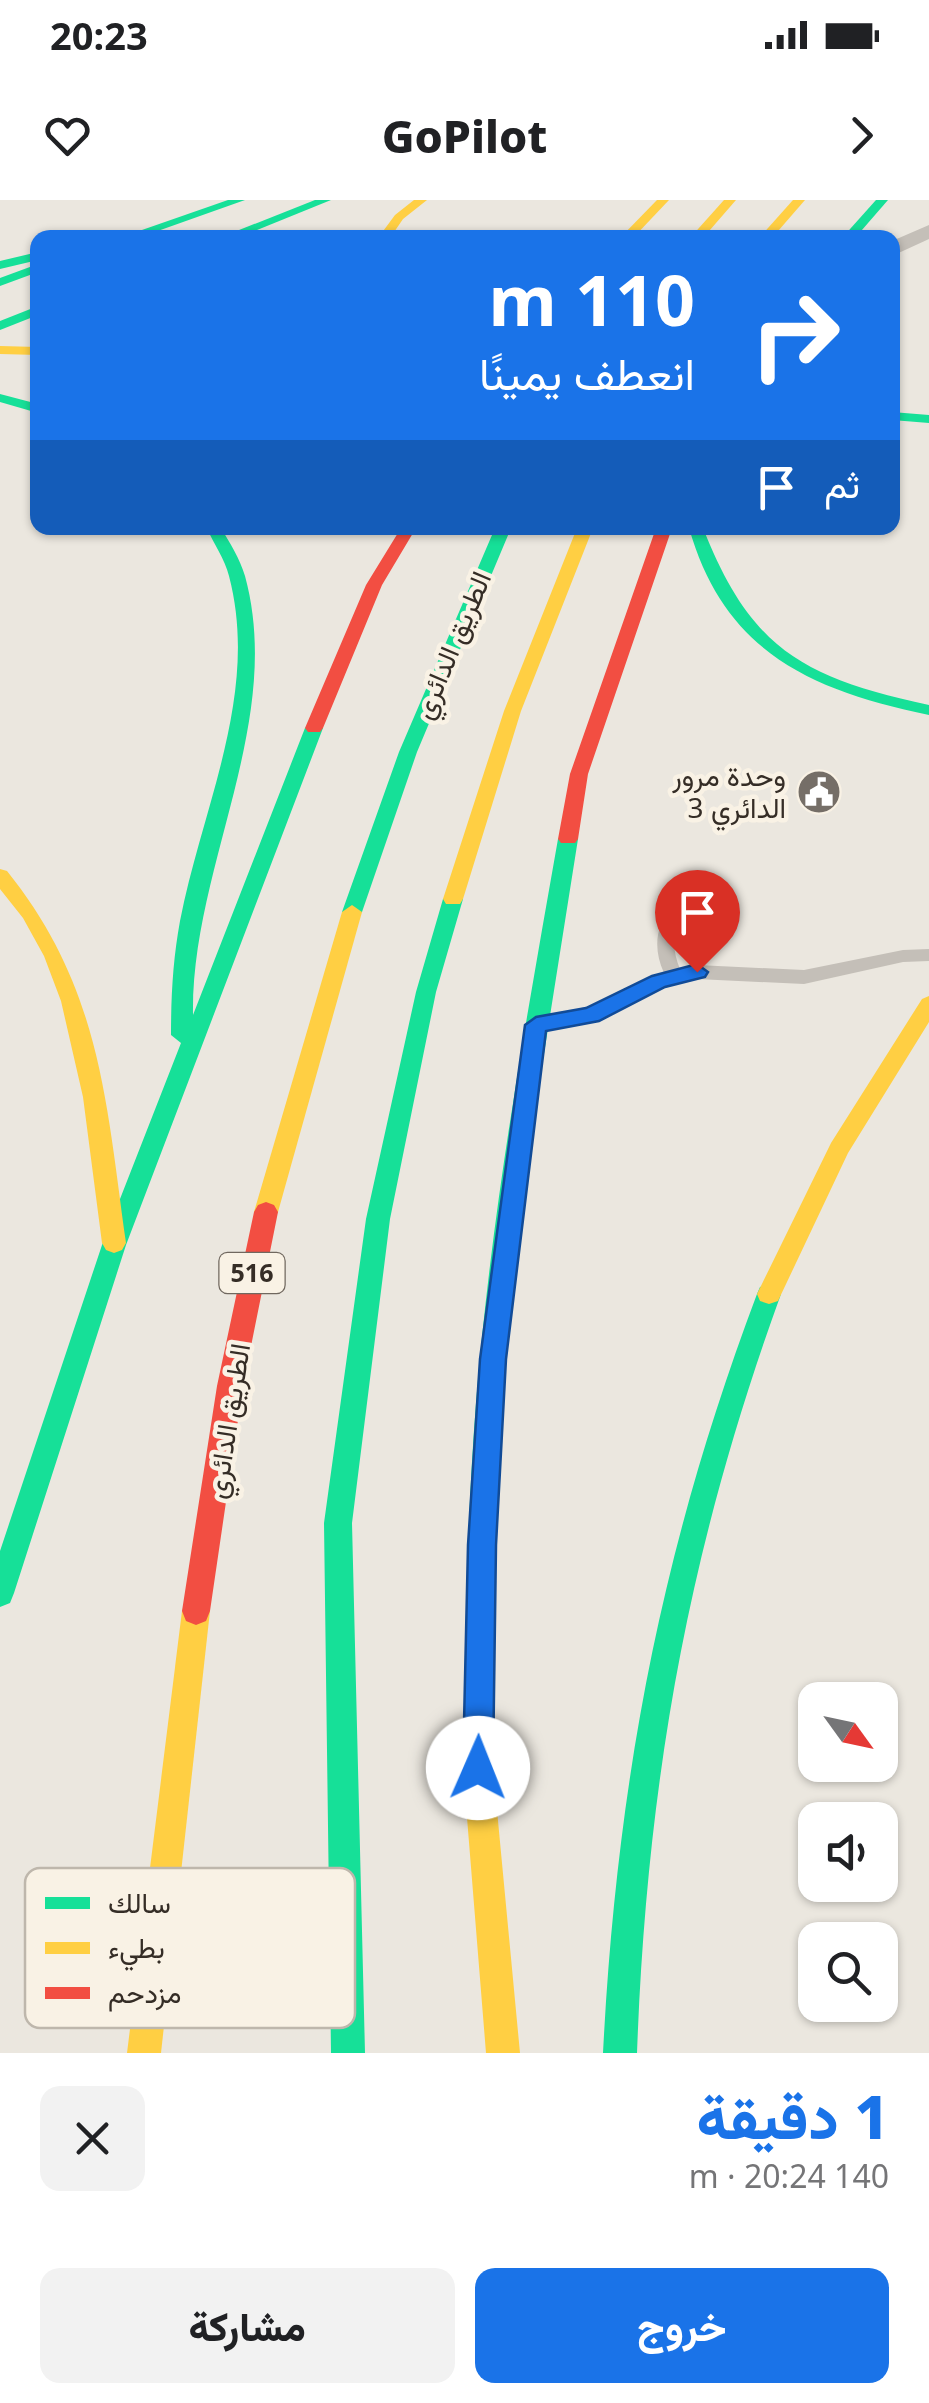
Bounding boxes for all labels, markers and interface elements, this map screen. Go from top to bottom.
text: 20:23 [50,9,148,61]
text: GoPilot [382,105,547,166]
icon: heart [40,108,95,163]
icon: forward [834,108,889,163]
text: 110 m [488,251,695,347]
icon: right [730,270,860,400]
text: انعطف يمينًا [479,342,695,403]
text: ثم [824,457,860,509]
icon: arrive [749,460,804,515]
street label: الطريق الدائري [403,565,504,726]
place label: وحدة مرور الدائري 3 [671,756,786,831]
public building icon: وحدة مرور الدائري 3 [796,769,842,815]
pin [655,870,740,973]
icon: arrive [670,885,725,940]
road number: 516 [220,1253,284,1293]
street label: الطريق الدائري [196,1340,263,1502]
north arrow [798,1682,898,1782]
map controls [798,1682,898,2022]
position arrow [426,1716,530,1820]
button: sound [798,1802,898,1902]
legend [25,1868,355,2028]
text: سالك [108,1883,171,1921]
button: search [798,1922,898,2022]
text: بطيء [108,1928,165,1971]
text: مزدحم [108,1973,181,2012]
text: 1 دقيقة [697,2075,889,2157]
button: close [40,2086,145,2191]
text: 140 m · 20:24 [689,2154,889,2197]
button: مشاركة [40,2268,455,2383]
button: خروج [475,2268,889,2383]

